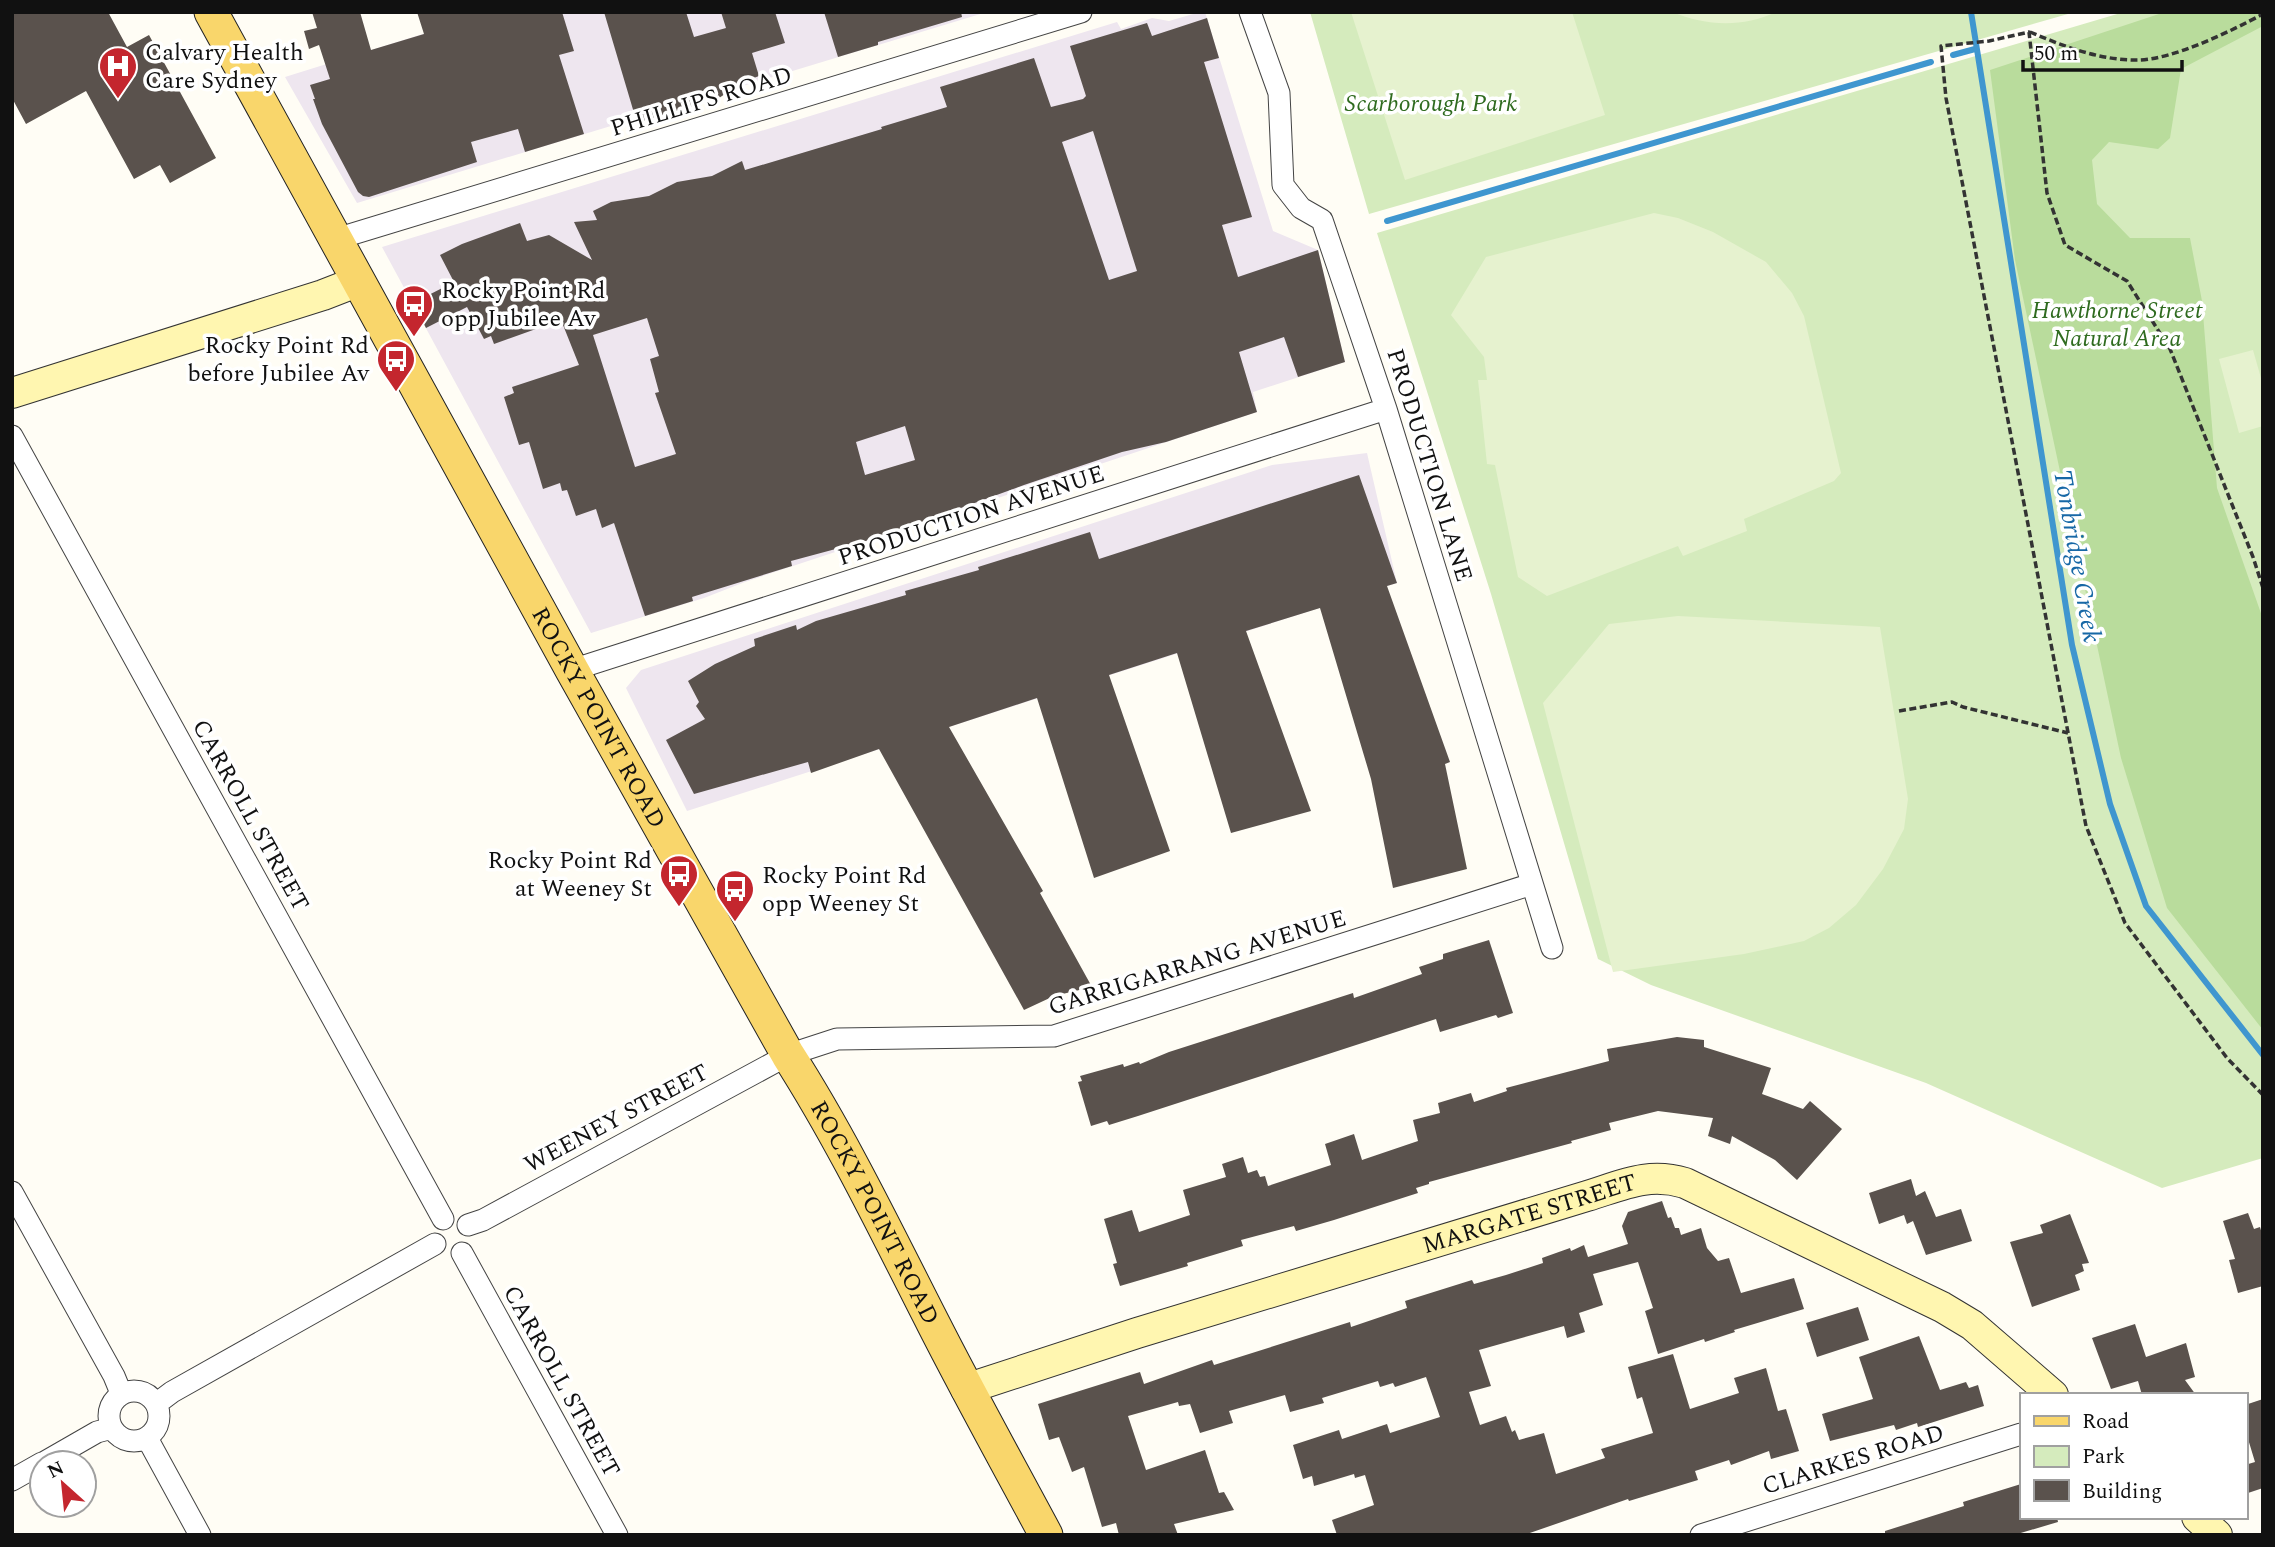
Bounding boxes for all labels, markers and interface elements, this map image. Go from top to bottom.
scale bar [2023,28,2182,72]
place label: Calvary Health Care Sydney [145,35,304,99]
text: 50 m [2034,38,2078,70]
hospital icon: Calvary Health Care Sydney [97,45,139,100]
street label: PHILLIPS ROAD [606,57,797,147]
park label: Scarborough Park [1345,86,1517,122]
place label: Rocky Point Rd opp Jubilee Av [441,273,605,337]
bus stop icon: Rocky Point Rd opp Jubilee Av [393,283,435,338]
park label: Hawthorne Street Natural Area [2032,293,2203,357]
place label: Rocky Point Rd before Jubilee Av [187,328,370,392]
bus stop icon: Rocky Point Rd before Jubilee Av [375,338,417,393]
street label: PRODUCTION LANE [1376,344,1482,586]
street label: PRODUCTION AVENUE [833,456,1109,576]
water label: Tonbridge Creek [2042,466,2112,646]
street label: ROCKY POINT ROAD [522,601,674,835]
street label: CARROLL STREET [182,713,318,918]
place label: Rocky Point Rd at Weeney St [488,843,652,907]
bus stop icon: Rocky Point Rd at Weeney St [658,853,700,908]
place label: Rocky Point Rd opp Weeney St [762,858,926,922]
bus stop icon: Rocky Point Rd opp Weeney St [714,868,756,923]
street label: GARRIGARRANG AVENUE [1044,900,1351,1025]
street label: WEENEY STREET [518,1055,715,1183]
street label: ROCKY POINT ROAD [801,1094,948,1331]
street label: MARGATE STREET [1418,1165,1640,1264]
street label: CARROLL STREET [493,1279,629,1484]
legend [2020,1393,2247,1519]
text: Road [2082,1406,2129,1438]
street label: CLARKES ROAD [1758,1415,1949,1505]
text: Park [2082,1441,2126,1473]
north arrow [28,1449,98,1519]
text: N [42,1454,69,1487]
text: Building [2082,1476,2162,1508]

